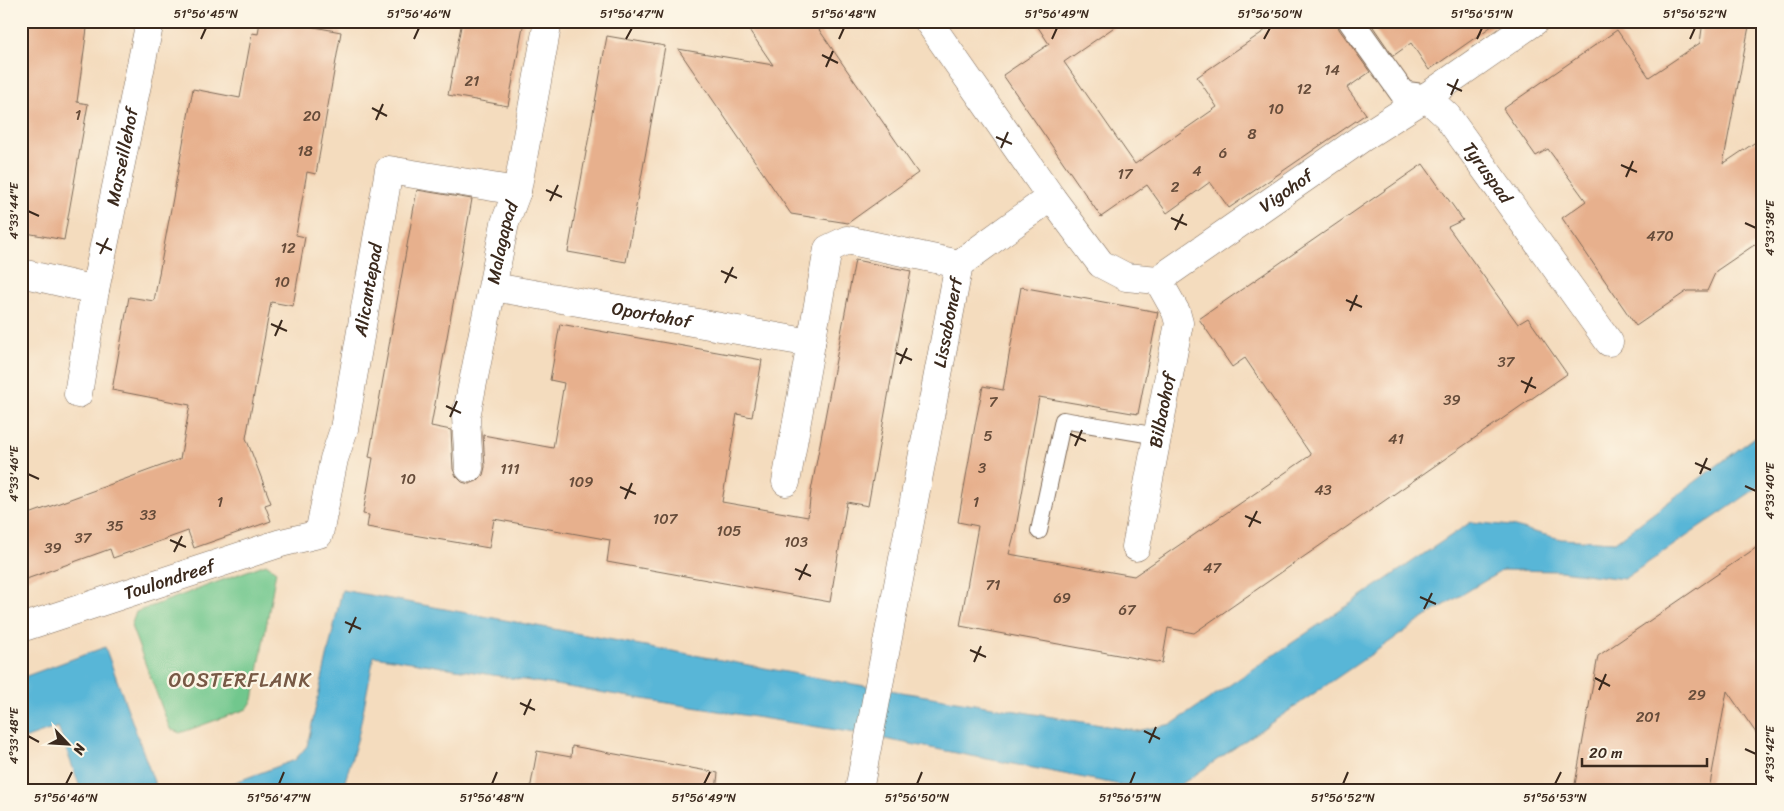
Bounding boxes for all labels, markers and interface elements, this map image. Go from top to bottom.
text: 51°56'45"N [174,3,239,25]
text: 51°56'46"N [387,3,452,25]
text: 51°56'47"N [600,3,665,25]
text: 51°56'48"N [812,3,877,25]
text: 51°56'49"N [1025,3,1090,25]
text: 51°56'50"N [1238,3,1303,25]
text: 51°56'51"N [1451,3,1514,25]
text: 51°56'52"N [1663,3,1728,25]
house number: 14 [1324,57,1340,83]
house number: 21 [464,68,480,94]
house number: 12 [1296,76,1312,102]
house number: 10 [1268,96,1284,122]
house number: 1 [75,102,81,128]
street label: Marseillehof [97,103,148,209]
house number: 20 [303,103,321,129]
house number: 8 [1247,121,1257,147]
street label: Tyruspad [1454,135,1522,212]
house number: 18 [297,138,313,164]
house number: 6 [1219,140,1227,166]
house number: 4 [1192,158,1202,184]
street label: Vigohof [1252,159,1322,221]
house number: 17 [1117,161,1134,187]
house number: 2 [1171,174,1180,200]
text: 4°33'44"E [3,181,25,239]
street label: Malagapad [477,195,528,287]
text: 4°33'38"E [1759,199,1781,256]
house number: 470 [1646,223,1674,249]
house number: 12 [280,235,296,261]
street label: Alicantepad [344,239,392,340]
house number: 10 [274,269,290,295]
street label: Lissabonerf [924,272,973,370]
street label: Oportohof [609,292,696,338]
house number: 37 [1498,349,1516,375]
street label: Bilbaohof [1139,367,1186,451]
house number: 39 [1443,387,1461,413]
house number: 7 [989,389,999,415]
house number: 5 [983,423,993,449]
house number: 41 [1388,426,1404,452]
text: 4°33'46"E [3,445,25,502]
house number: 3 [978,455,986,481]
house number: 111 [500,456,520,482]
text: 4°33'40"E [1759,461,1781,520]
house number: 10 [400,466,416,492]
house number: 109 [568,469,594,495]
house number: 43 [1314,477,1332,503]
house number: 1 [217,489,223,515]
house number: 1 [973,489,979,515]
house number: 33 [140,502,156,528]
house number: 107 [653,506,679,532]
house number: 35 [106,513,124,539]
house number: 105 [716,518,742,544]
house number: 37 [75,525,93,551]
house number: 103 [784,529,808,555]
house number: 39 [44,535,62,561]
street label: Toulondreef [120,549,221,609]
house number: 47 [1203,555,1222,581]
house number: 71 [985,572,1001,598]
house number: 69 [1053,585,1071,611]
house number: 67 [1118,597,1137,623]
district label: OOSTERFLANK [168,663,312,698]
house number: 29 [1688,682,1706,708]
house number: 201 [1636,704,1660,730]
text: 4°33'48"E [3,706,25,764]
north arrow [42,718,92,768]
text: 4°33'42"E [1759,724,1781,782]
scale bar [1582,736,1706,768]
text: N [66,739,93,759]
text: 20 m [1589,740,1623,766]
text: 51°56'46"N [34,787,99,809]
text: 51°56'47"N [247,787,312,809]
text: 51°56'48"N [460,787,525,809]
text: 51°56'49"N [672,787,737,809]
text: 51°56'50"N [885,787,950,809]
text: 51°56'51"N [1099,787,1162,809]
text: 51°56'52"N [1311,787,1376,809]
text: 51°56'53"N [1523,787,1587,809]

